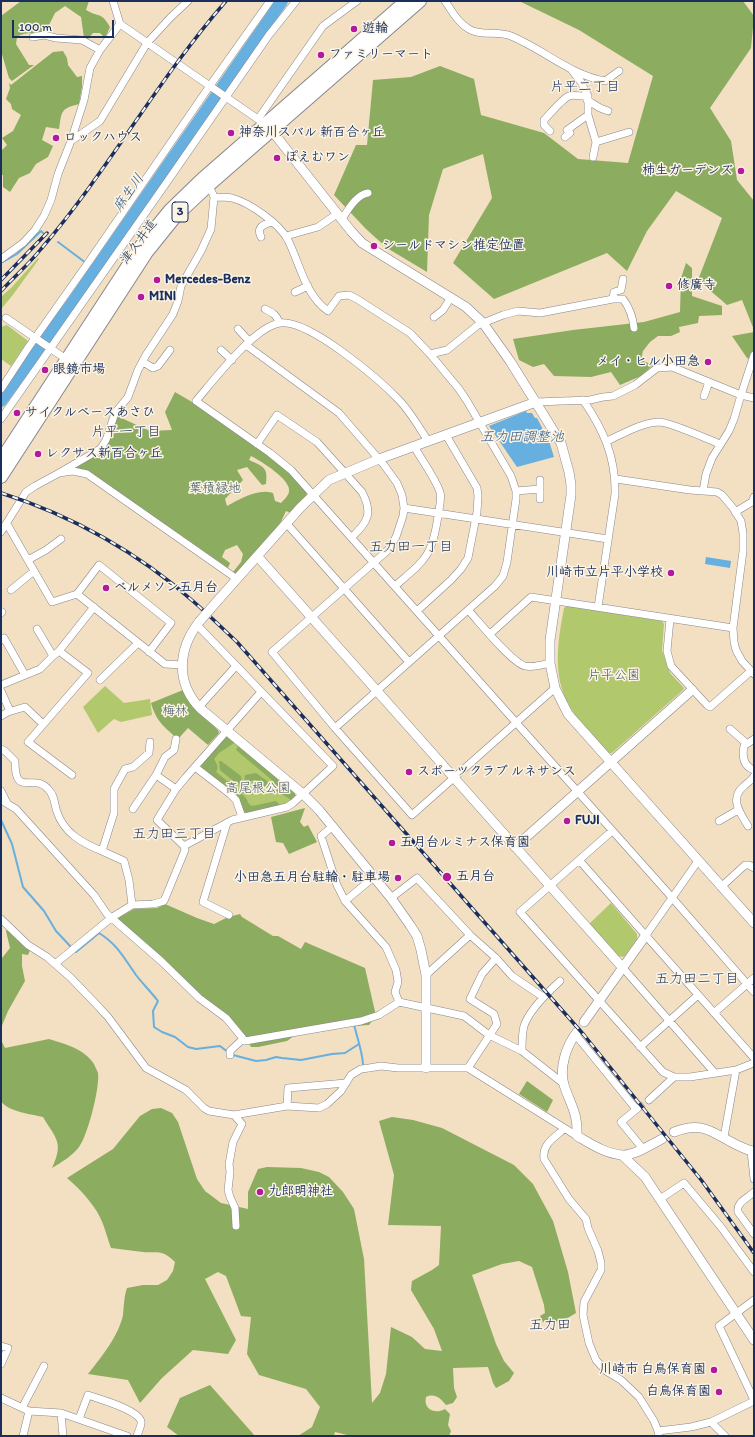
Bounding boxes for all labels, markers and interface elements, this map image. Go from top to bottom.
scale bar [14,12,116,38]
text: 100 m [19,20,52,34]
place label: 遊輪 [362,21,388,37]
marker: 遊輪 [349,24,359,34]
place label: ファミリーマート [329,47,433,63]
marker: ファミリーマート [316,50,326,60]
district label: 片平二丁目 [550,79,620,95]
place label: 神奈川スバル 新百合ヶ丘 [239,125,385,141]
marker: 神奈川スバル 新百合ヶ丘 [226,128,236,138]
place label: ロックハウス [64,130,142,146]
marker: ロックハウス [51,133,61,143]
place label: ぽえむワン [285,150,350,166]
marker: ぽえむワン [272,153,282,163]
place label: 柿生ガーデンズ [642,163,733,179]
marker: 柿生ガーデンズ [736,166,746,176]
water label: 麻生川 [110,171,148,215]
road number: 3 [172,202,188,222]
street label: 津久井道 [117,216,161,268]
place label: シールドマシン推定位置 [382,238,525,254]
marker: シールドマシン推定位置 [369,241,379,251]
place label: Mercedes-Benz [165,272,251,288]
marker: Mercedes-Benz [152,275,162,285]
place label: 修廣寺 [677,278,716,294]
marker: 修廣寺 [664,281,674,291]
place label: MINI [149,289,176,305]
marker: MINI [136,292,146,302]
place label: メイ・ヒル小田急 [596,354,700,370]
marker: メイ・ヒル小田急 [703,357,713,367]
place label: 眼鏡市場 [53,362,105,378]
marker: 眼鏡市場 [40,365,50,375]
place label: サイクルベースあさひ [25,405,155,421]
marker: サイクルベースあさひ [12,408,22,418]
district label: 片平一丁目 [91,424,161,440]
water label: 五力田調整池 [480,429,564,445]
place label: レクサス新百合ヶ丘 [46,446,163,462]
marker: レクサス新百合ヶ丘 [33,449,43,459]
park label: 葉積緑地 [189,481,241,497]
district label: 五力田一丁目 [369,539,453,555]
place label: 川崎市立片平小学校 [546,565,663,581]
marker: 川崎市立片平小学校 [666,568,676,578]
place label: ベルメソン五月台 [114,580,218,596]
marker: ベルメソン五月台 [101,583,111,593]
park label: 片平公園 [588,668,640,684]
park label: 梅林 [162,704,188,720]
place label: スポーツクラブ ルネサンス [417,764,576,780]
marker: スポーツクラブ ルネサンス [404,767,414,777]
park label: 高尾根公園 [226,781,290,797]
place label: FUJI [575,813,600,829]
marker: FUJI [562,816,572,826]
district label: 五力田三丁目 [132,826,216,842]
place label: 五月台ルミナス保育園 [400,835,530,851]
marker: 五月台ルミナス保育園 [387,838,397,848]
place label: 五月台 [456,869,495,885]
place label: 小田急五月台駐輪・駐車場 [234,870,390,886]
marker: 五月台 [441,871,453,883]
marker: 小田急五月台駐輪・駐車場 [393,873,403,883]
district label: 五力田二丁目 [655,971,739,987]
place label: 九郎明神社 [268,1184,333,1200]
marker: 九郎明神社 [255,1187,265,1197]
district label: 五力田 [529,1317,571,1333]
place label: 川崎市 白鳥保育園 [599,1362,706,1378]
marker: 川崎市 白鳥保育園 [709,1365,719,1375]
place label: 白鳥保育園 [646,1384,711,1400]
marker: 白鳥保育園 [714,1387,724,1397]

